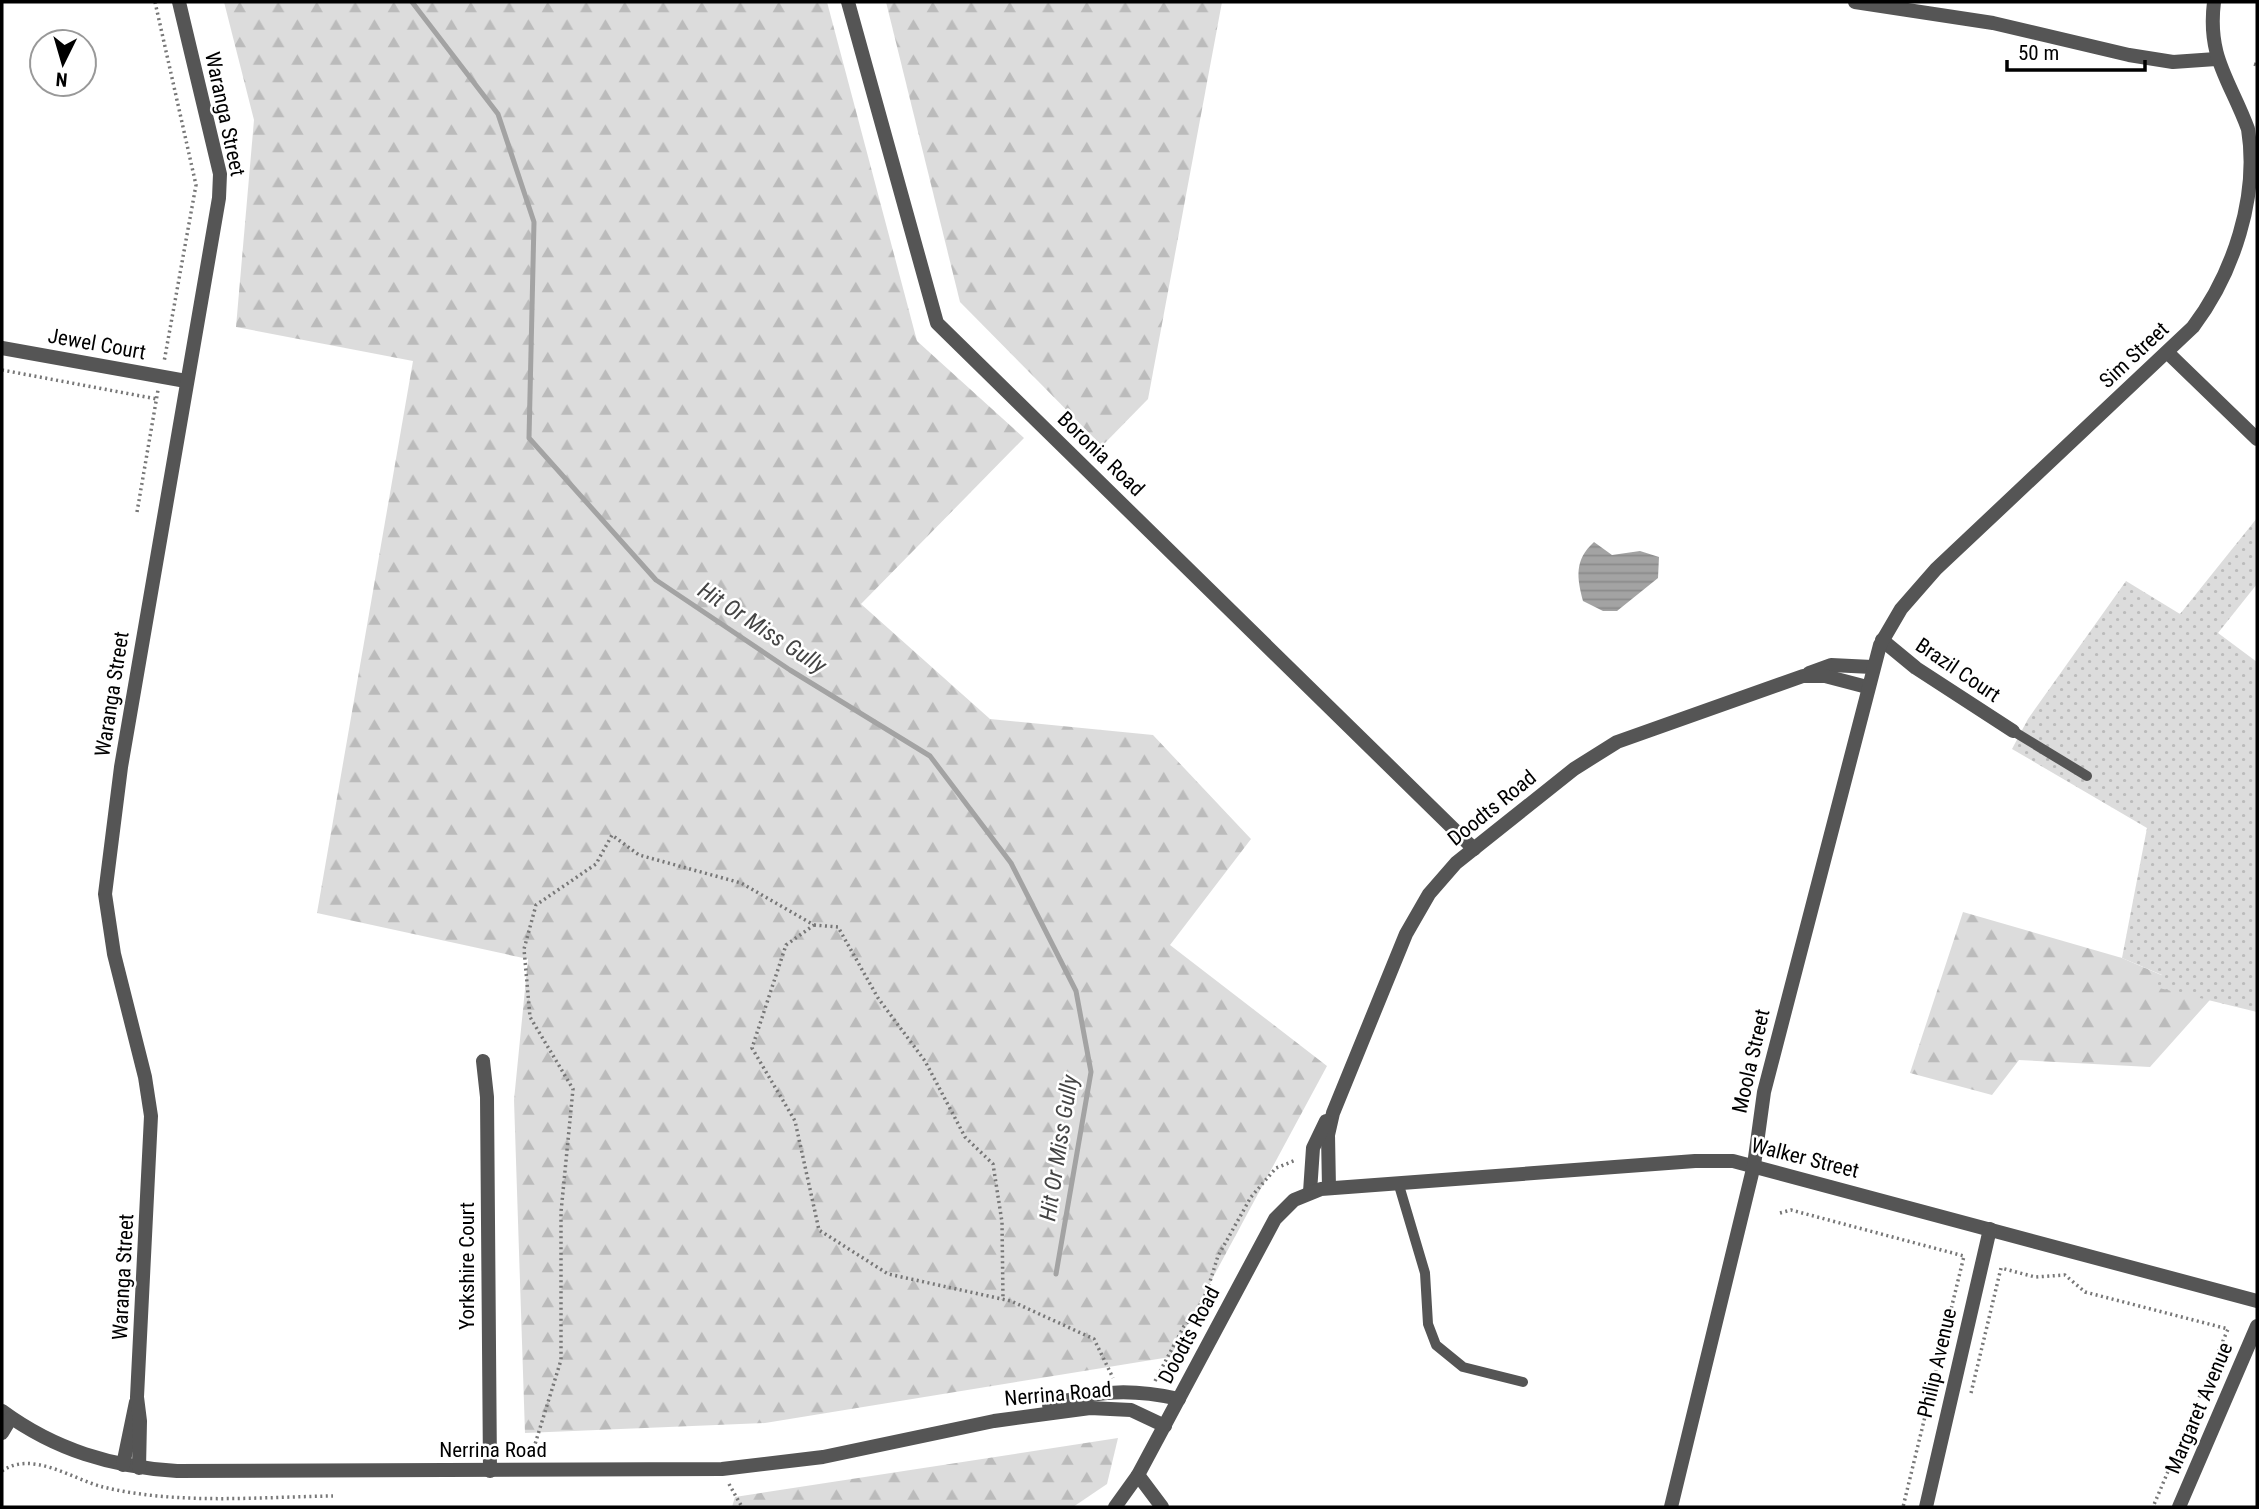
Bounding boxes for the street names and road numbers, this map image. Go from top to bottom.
street label: Waranga Street [200,50,250,178]
street label: Sim Street [2095,317,2173,393]
street label: Jewel Court [46,324,148,364]
street label: Boronia Road [1053,407,1149,501]
street label: Waranga Street [90,630,134,758]
street label: Brazil Court [1911,633,2005,707]
street label: Doodts Road [1443,765,1541,851]
street label: Moola Street [1727,1007,1775,1115]
street label: Walker Street [1749,1133,1861,1183]
street label: Yorkshire Court [455,1202,479,1330]
street label: Waranga Street [108,1213,138,1341]
street label: Doodts Road [1153,1282,1225,1388]
street label: Philip Avenue [1913,1306,1961,1420]
street label: Margaret Avenue [2161,1339,2237,1477]
street label: Nerrina Road [1003,1377,1113,1411]
street label: Nerrina Road [439,1438,547,1462]

